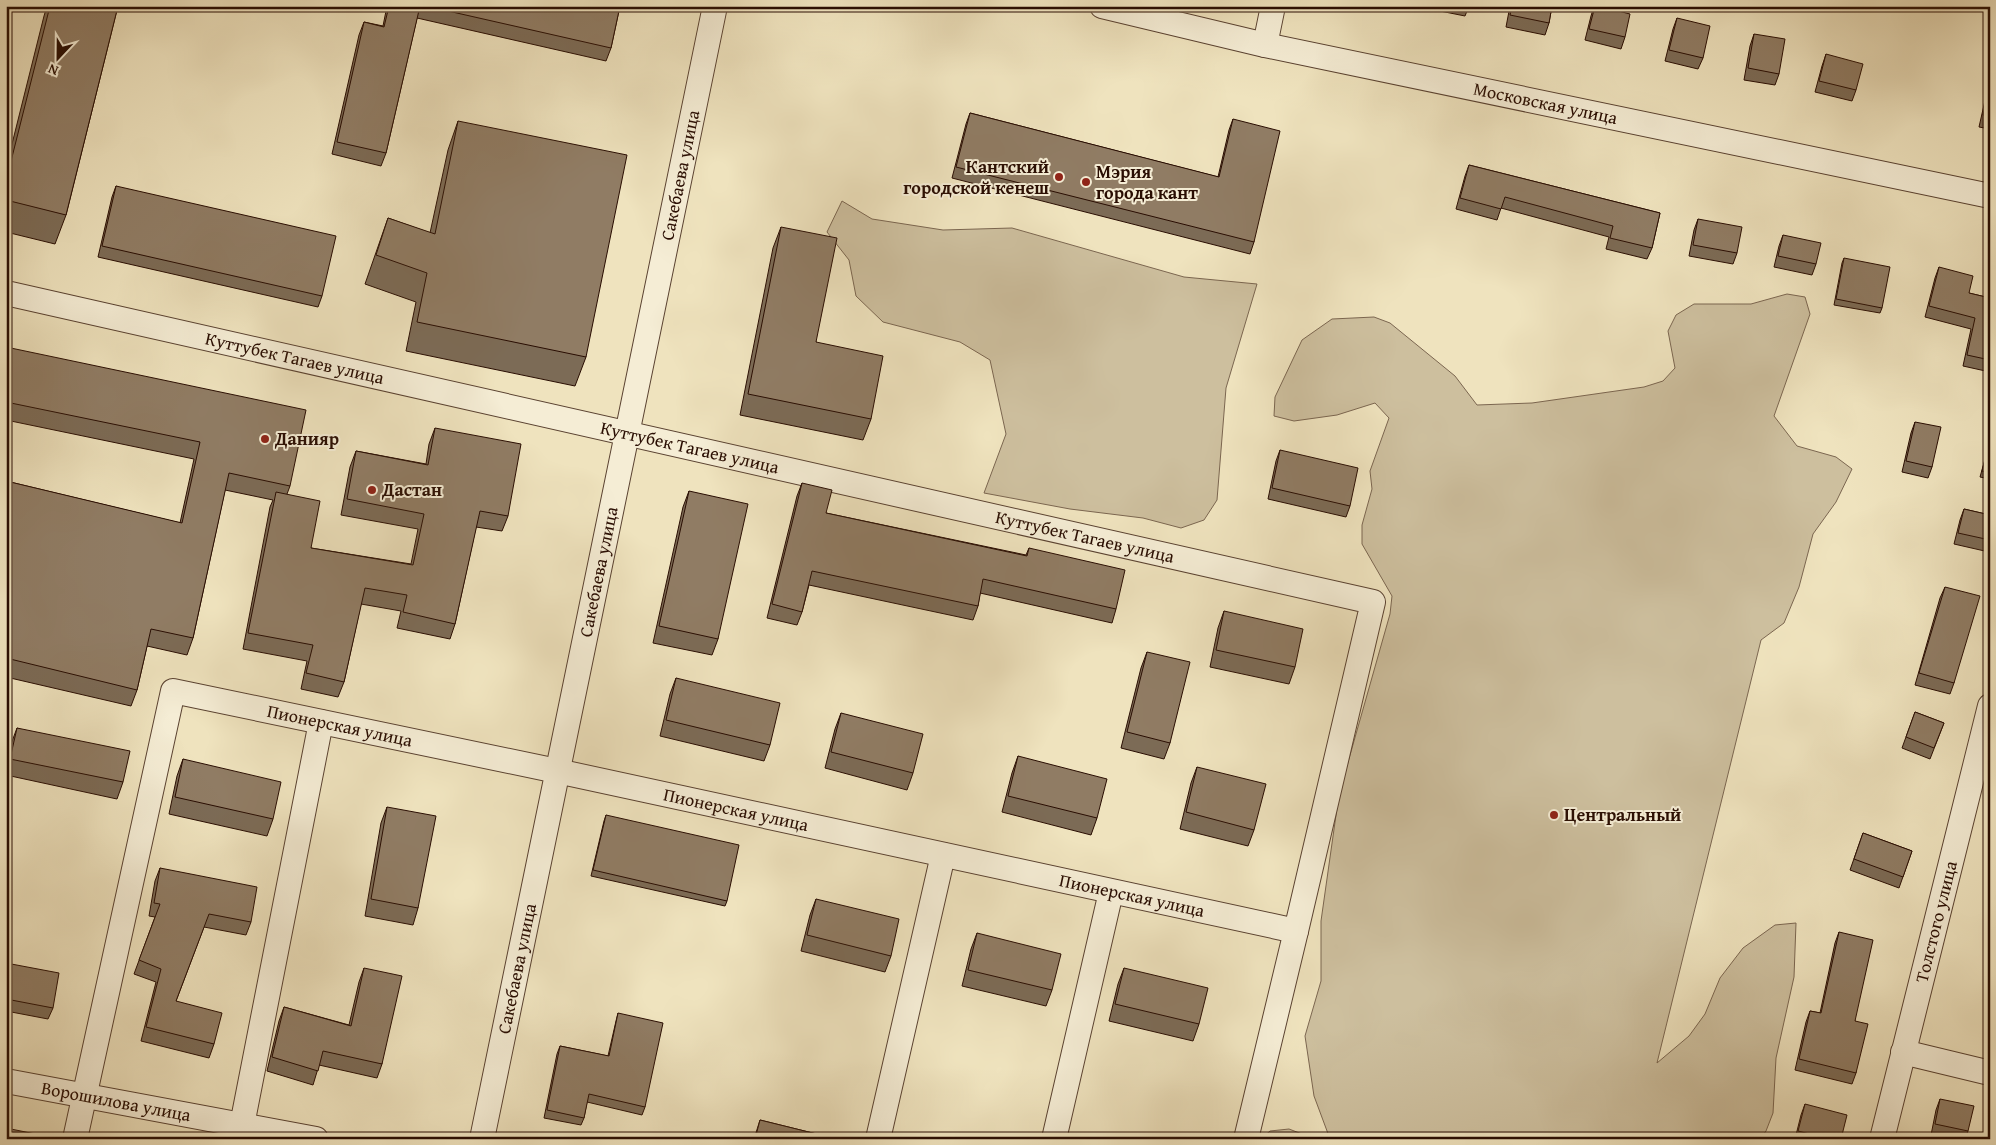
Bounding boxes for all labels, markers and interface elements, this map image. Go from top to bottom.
north arrow [32,32,82,82]
text: N [44,59,61,81]
street label: Московская улица [1471,75,1620,131]
street label: Сакебаева улица [653,107,706,243]
place label: Кантский городской кенеш [903,153,1049,201]
place label: Мэрия города кант [1096,158,1198,206]
marker: Кантский городской кенеш [1053,171,1065,183]
marker: Мэрия города кант [1080,176,1092,188]
street label: Куттубек Тагаев улица [203,324,387,391]
street label: Куттубек Тагаев улица [598,414,782,480]
place label: Данияр [274,425,339,452]
marker: Данияр [259,433,271,445]
place label: Дастан [381,476,442,503]
marker: Дастан [366,484,378,496]
street label: Куттубек Тагаев улица [993,503,1177,570]
street label: Сакебаева улица [572,504,625,639]
street label: Пионерская улица [265,697,415,754]
street label: Пионерская улица [661,780,812,838]
place label: Центральный [1564,801,1681,828]
marker: Центральный [1548,809,1560,821]
street label: Толстого улица [1908,857,1964,985]
street label: Пионерская улица [1057,866,1207,924]
street label: Сакебаева улица [490,900,543,1036]
street label: Ворошилова улица [39,1074,194,1128]

